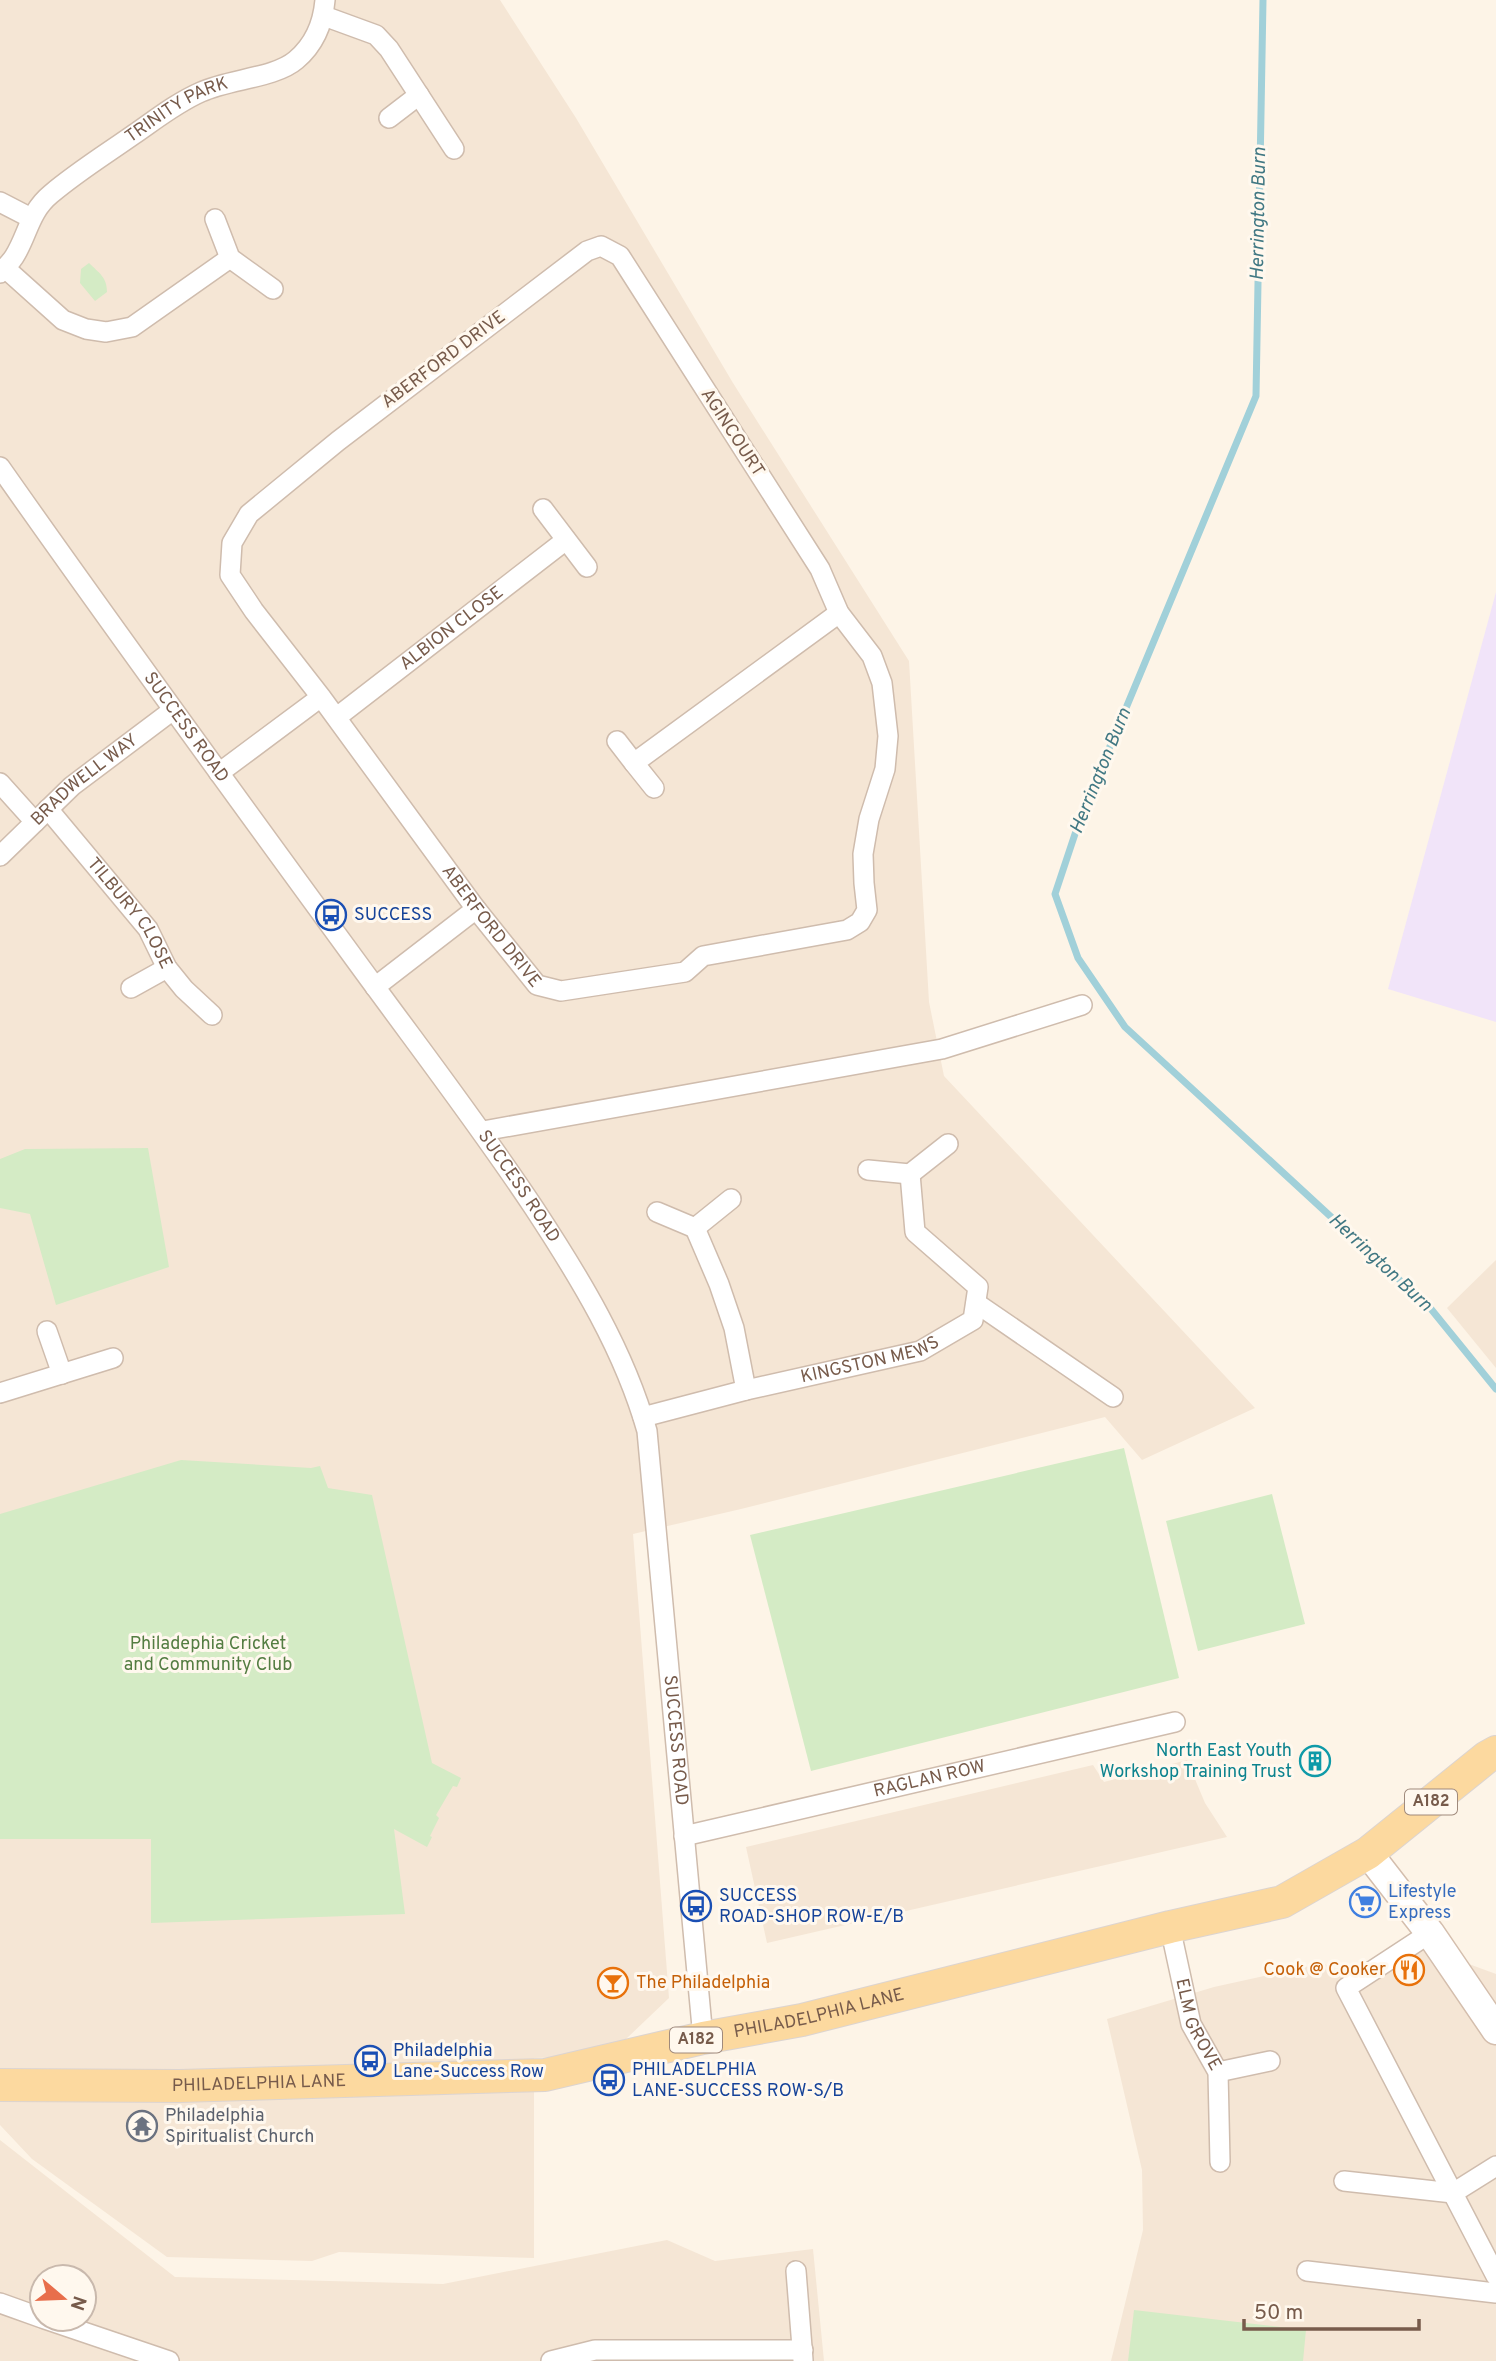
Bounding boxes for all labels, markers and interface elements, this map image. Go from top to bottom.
street label: TRINITY PARK [121,72,231,148]
water label: Herrington Burn [1246,147,1272,281]
street label: ABERFORD DRIVE [377,306,511,414]
street label: AGINCOURT [695,385,769,481]
street label: ALBION CLOSE [395,581,508,676]
street label: SUCCESS ROAD [138,668,234,787]
water label: Herrington Burn [1065,704,1137,837]
street label: BRADWELL WAY [26,729,143,831]
street label: TILBURY CLOSE [82,853,177,973]
street label: ABERFORD DRIVE [436,861,546,993]
bus stop icon: SUCCESS [314,898,348,932]
place label: SUCCESS [354,904,432,927]
street label: SUCCESS ROAD [472,1126,565,1247]
water label: Herrington Burn [1323,1209,1437,1318]
street label: KINGSTON MEWS [798,1331,944,1389]
park label: Philadephia Cricket and Community Club [124,1633,292,1677]
street label: SUCCESS ROAD [658,1674,693,1807]
place label: North East Youth Workshop Training Trust [1099,1740,1292,1784]
building icon: North East Youth Workshop Training Trust [1298,1744,1332,1778]
street label: RAGLAN ROW [871,1755,988,1803]
road number: A182 [1405,1790,1457,1814]
place label: Lifestyle Express [1388,1881,1456,1925]
place label: SUCCESS ROAD-SHOP ROW-E/B [719,1885,904,1929]
supermarket icon: Lifestyle Express [1348,1885,1382,1919]
bus stop icon: SUCCESS ROAD-SHOP ROW-E/B [679,1889,713,1923]
restaurant icon: Cook @ Cooker [1392,1953,1426,1987]
place label: Cook @ Cooker [1263,1959,1386,1982]
bar icon: The Philadelphia [596,1966,630,2000]
place label: The Philadelphia [636,1972,770,1995]
street label: ELM GROVE [1170,1976,1226,2075]
street label: PHILADELPHIA LANE [732,1983,907,2044]
road number: A182 [670,2028,722,2052]
place label: Philadelphia Lane-Success Row [393,2040,544,2084]
bus stop icon: Philadelphia Lane-Success Row [353,2044,387,2078]
place label: PHILADELPHIA LANE-SUCCESS ROW-S/B [632,2059,844,2103]
bus stop icon: PHILADELPHIA LANE-SUCCESS ROW-S/B [592,2063,626,2097]
street label: PHILADELPHIA LANE [172,2070,346,2098]
place label: Philadelphia Spiritualist Church [165,2105,314,2149]
temple icon: Philadelphia Spiritualist Church [125,2109,159,2143]
north arrow [28,2263,98,2333]
scale bar [1244,2288,1419,2332]
text: N [64,2293,91,2313]
text: 50 m [1254,2300,1303,2327]

